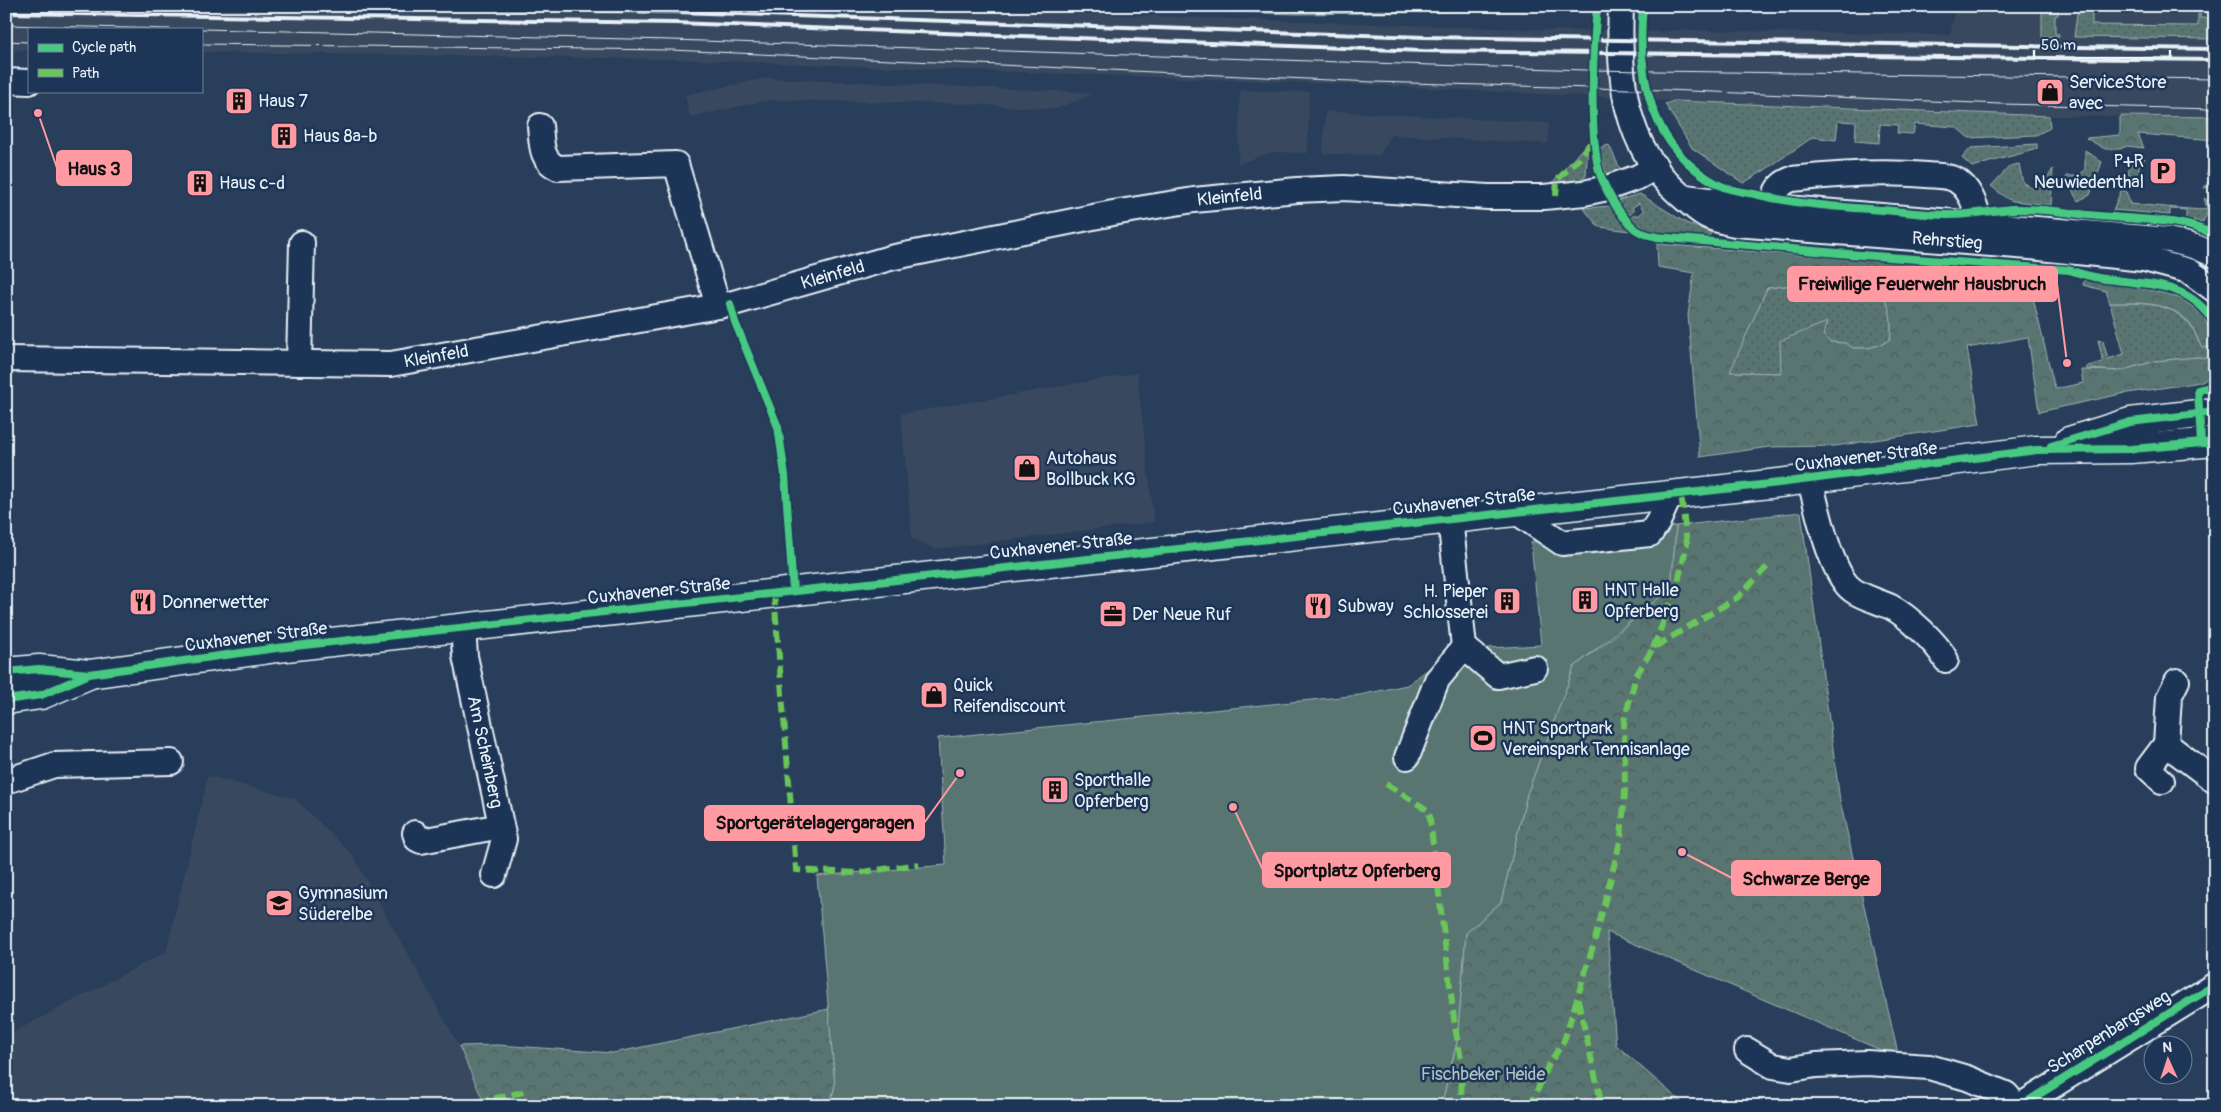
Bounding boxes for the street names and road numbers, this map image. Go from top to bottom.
street label: Kleinfeld [1196,182,1263,211]
street label: Rehrstieg [1911,226,1983,255]
street label: Kleinfeld [798,254,867,295]
street label: Kleinfeld [402,339,471,373]
street label: Cuxhavener Straße [1794,437,1939,477]
street label: Cuxhavener Straße [1392,483,1537,521]
street label: Cuxhavener Straße [989,527,1134,565]
street label: Cuxhavener Straße [587,572,732,610]
street label: Cuxhavener Straße [184,617,329,657]
street label: Am Scheinberg [462,693,509,810]
street label: Scharpenbargsweg [2043,985,2175,1079]

